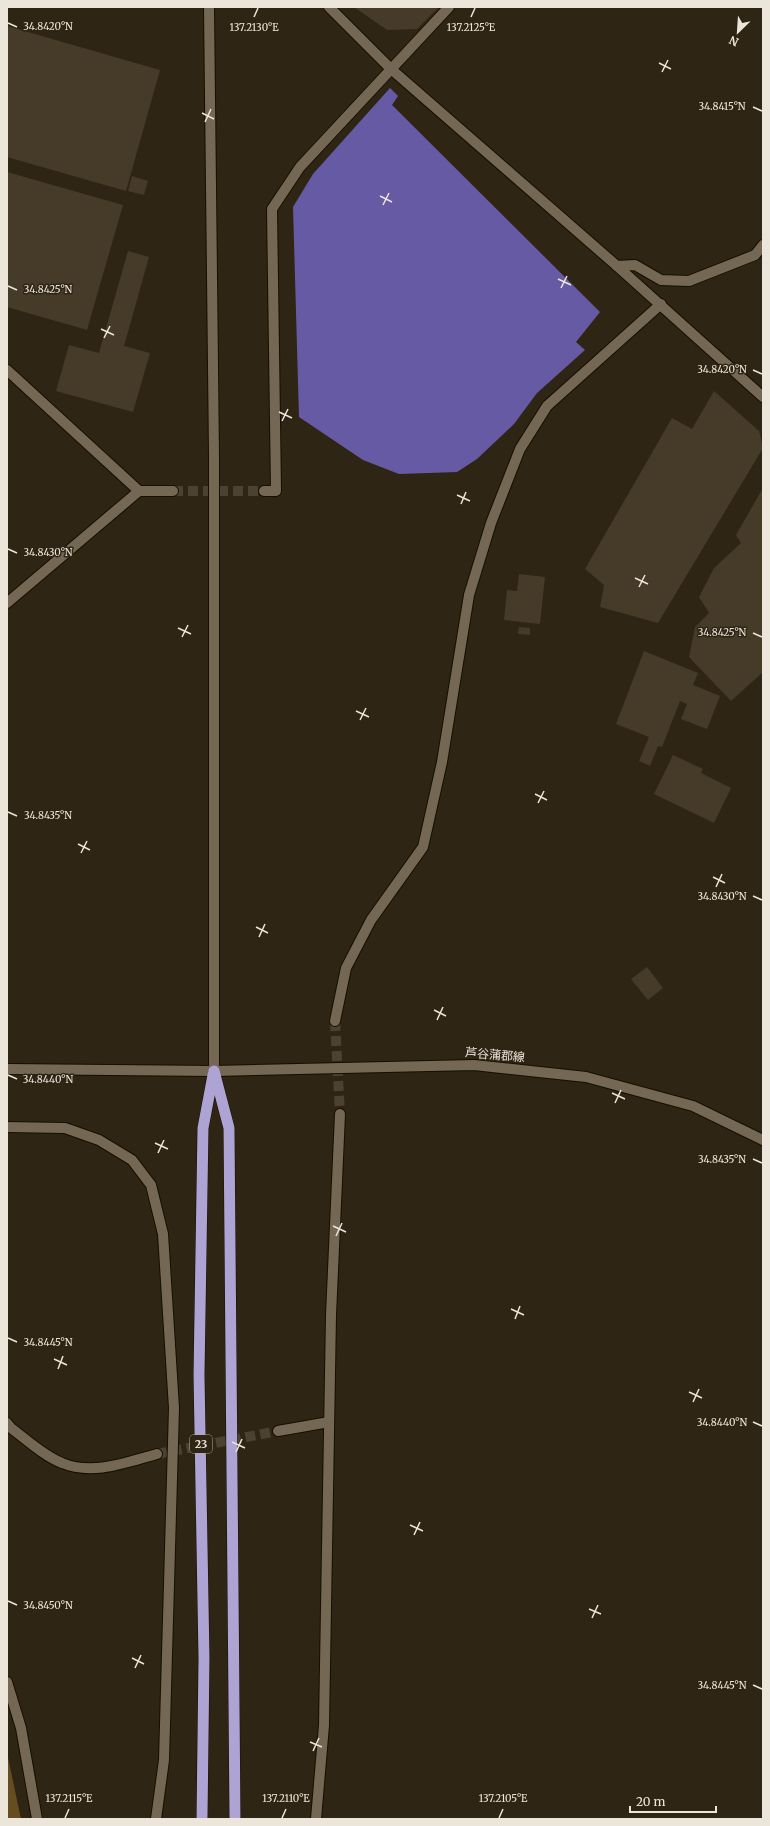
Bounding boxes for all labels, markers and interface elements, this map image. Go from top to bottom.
north arrow [718,12,758,52]
text: 34.8420°N [23,20,73,33]
text: 137.2130°E [230,21,279,34]
text: 137.2125°E [447,21,496,34]
text: N [727,33,741,49]
text: 34.8415°N [698,100,746,113]
text: 34.8425°N [24,283,73,296]
text: 34.8420°N [697,363,747,376]
text: 34.8430°N [23,546,73,559]
text: 34.8425°N [698,626,747,639]
text: 34.8435°N [24,809,72,822]
text: 34.8430°N [697,890,747,903]
street label: 芦谷蒲郡線 [464,1044,526,1065]
text: 34.8440°N [23,1073,74,1086]
text: 34.8435°N [698,1153,746,1166]
text: 34.8445°N [24,1336,73,1349]
text: 34.8440°N [697,1416,748,1429]
road number: 23 [190,1435,212,1453]
text: 34.8450°N [23,1599,73,1612]
text: 34.8445°N [698,1679,747,1692]
scale bar [630,1788,716,1814]
text: 137.2115°E [46,1792,93,1805]
text: 137.2110°E [262,1792,310,1805]
text: 137.2105°E [479,1792,528,1805]
text: 20 m [636,1794,665,1809]

